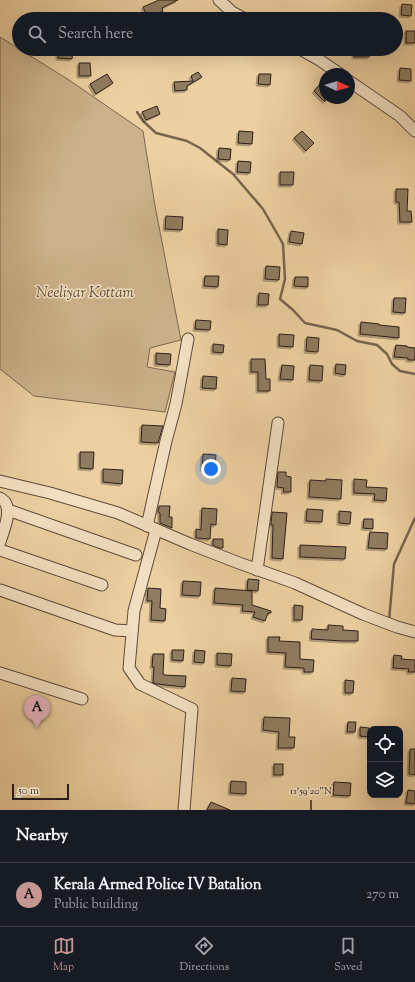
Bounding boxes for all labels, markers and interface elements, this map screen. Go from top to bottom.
search box [12,12,403,56]
icon: search [26,23,48,45]
text: Search here [58,24,133,45]
north arrow [319,68,355,104]
park label: Neeliyar Kottam [36,283,135,304]
your location [201,459,221,479]
pin: A [24,695,50,728]
map controls [367,726,403,798]
button: locate [367,726,403,762]
button: layers [367,762,403,798]
scale bar [12,782,69,801]
text: 50 m [18,783,39,799]
text: 11°59'20"N [290,784,332,799]
text: Nearby [16,824,68,848]
text: Kerala Armed Police IV Batalion [54,875,262,896]
text: A [24,886,34,904]
text: 270 m [366,886,399,904]
text: Public building [54,896,138,914]
tab: Map [53,935,75,975]
tab: Directions [180,935,229,975]
tab: Saved [334,935,362,975]

